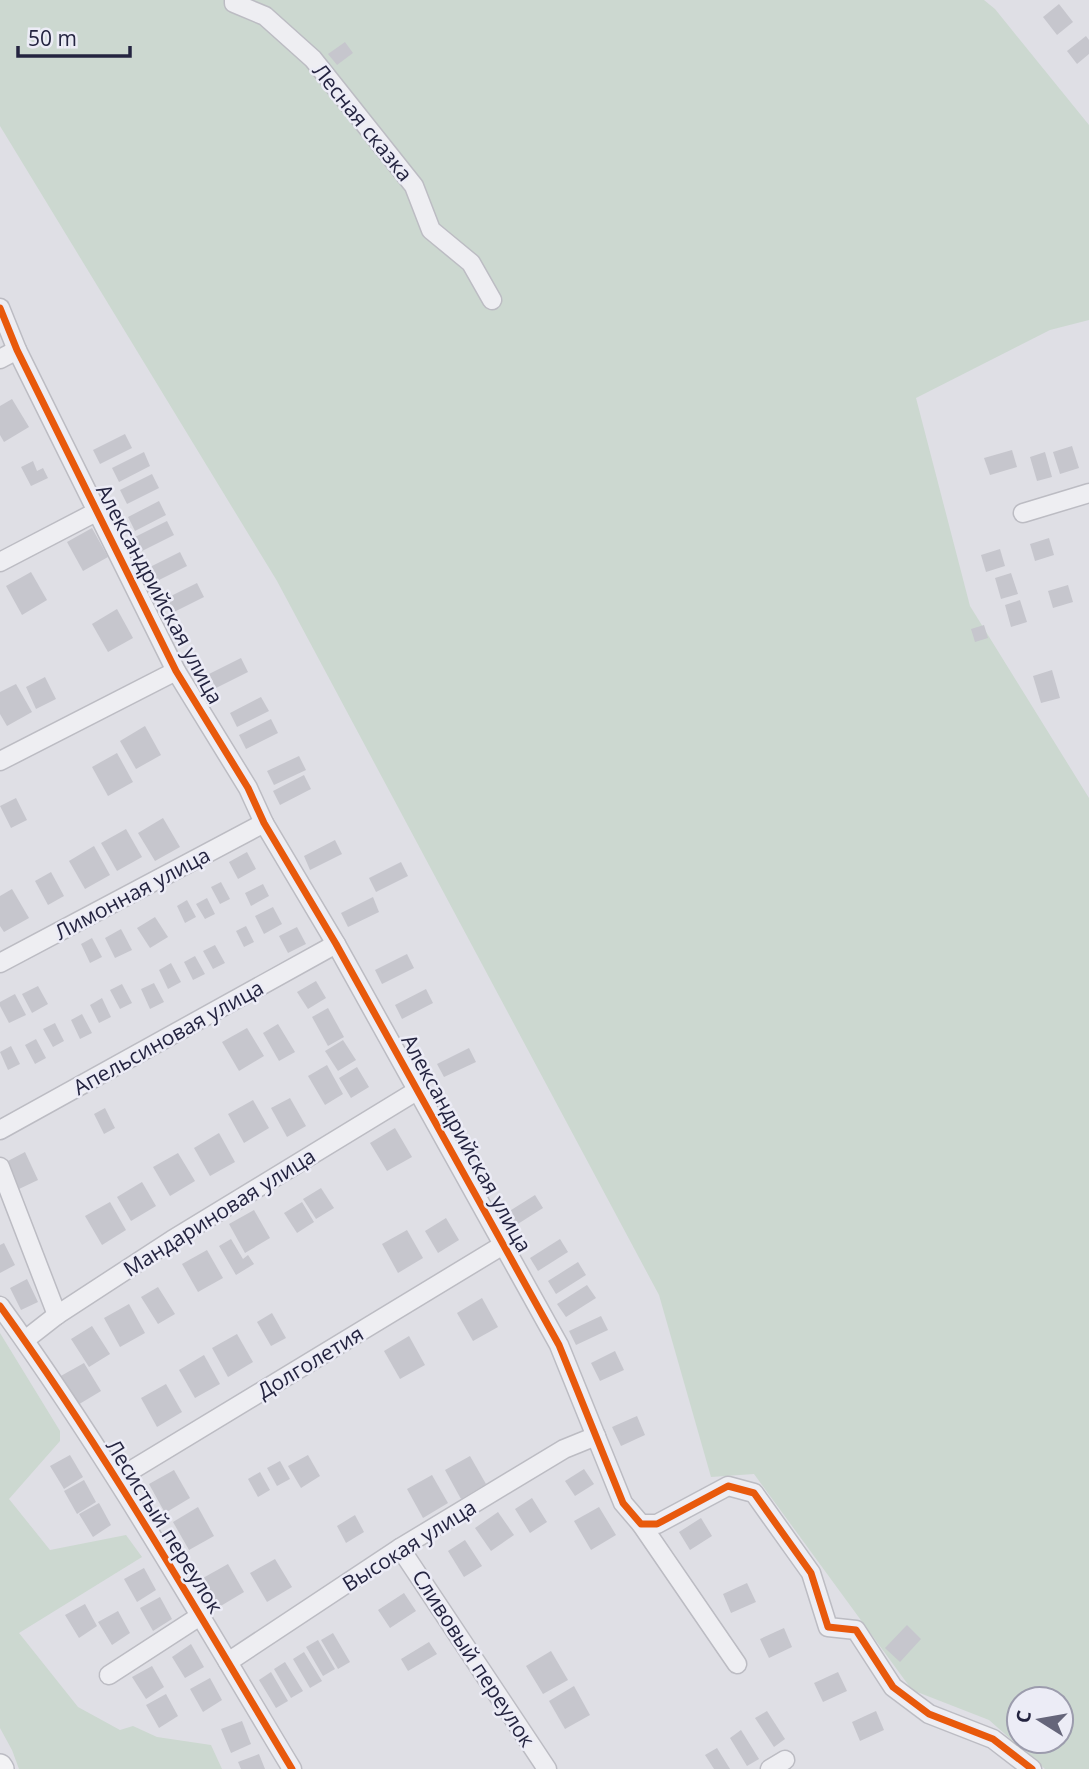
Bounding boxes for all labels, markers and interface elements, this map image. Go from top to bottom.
scale bar [18,14,130,58]
text: 50 m [28,24,77,52]
street label: Лесная сказка [307,57,419,187]
street label: Александрийская улица [90,479,230,709]
street label: Лимонная улица [49,840,215,946]
street label: Апельсиновая улица [68,973,268,1101]
street label: Александрийская улица [395,1029,539,1257]
street label: Мандариновая улица [118,1142,320,1282]
street label: Долголетия [252,1319,368,1405]
street label: Лесистый переулок [100,1434,230,1618]
street label: Высокая улица [337,1493,481,1597]
street label: Сливовый переулок [406,1564,542,1752]
north arrow [1005,1685,1075,1755]
text: С [1009,1708,1037,1725]

